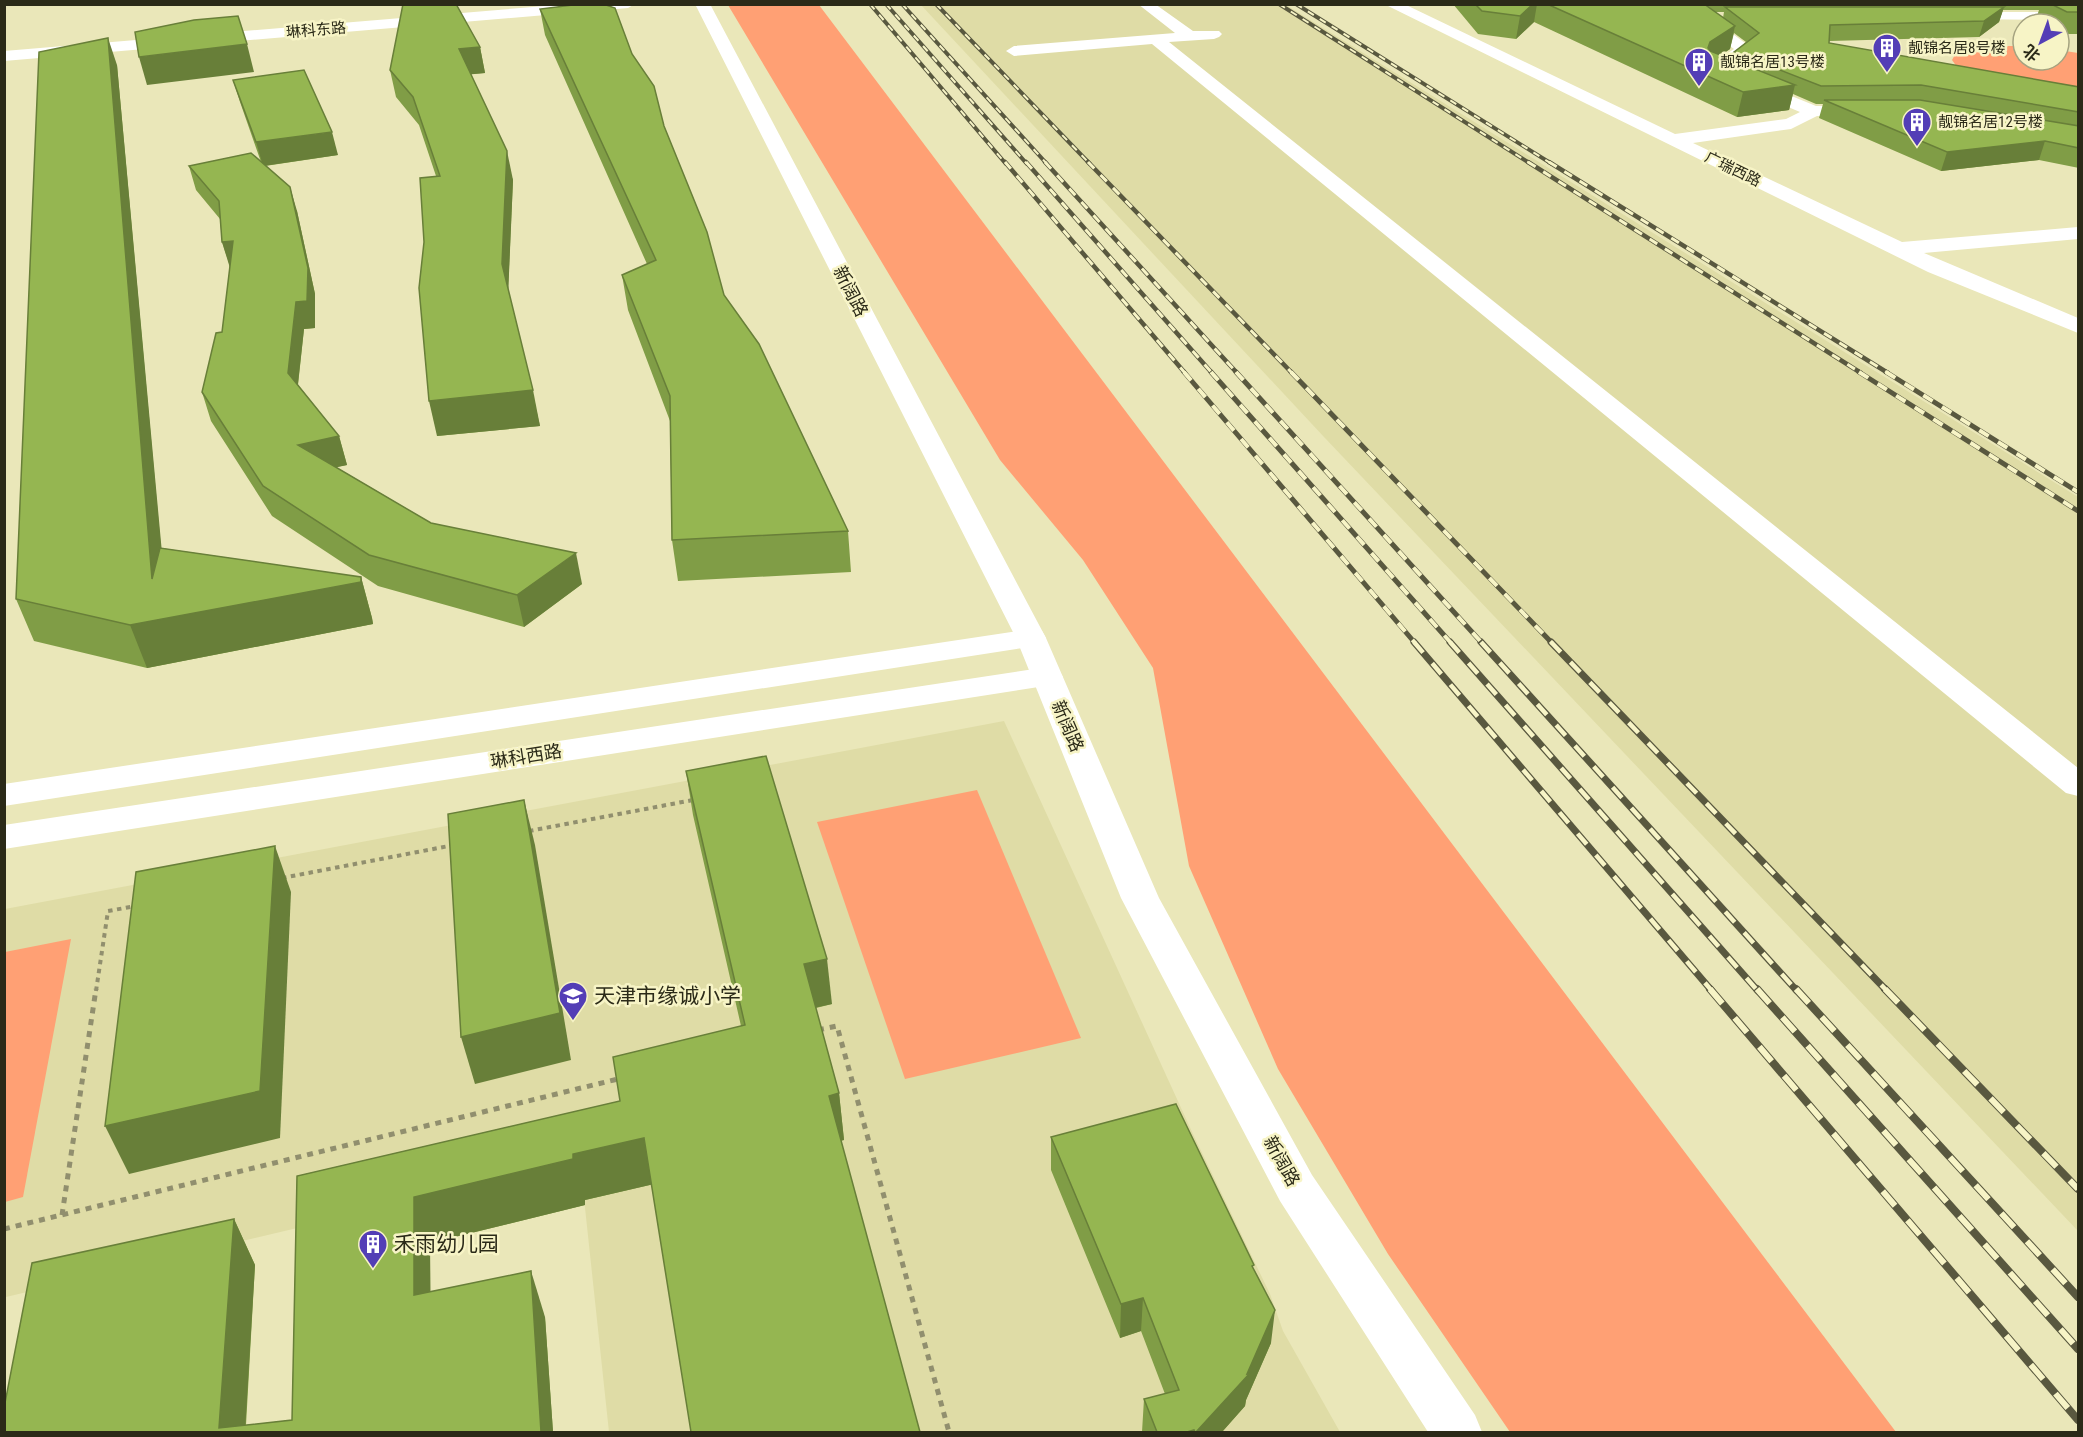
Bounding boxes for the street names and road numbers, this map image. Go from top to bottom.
street label: 琳科东路 [285,18,347,42]
street label: 广瑞西路 [1702,148,1764,190]
street label: 新阔路 [829,262,873,320]
street label: 新阔路 [1048,697,1088,755]
street label: 琳科西路 [489,740,563,772]
street label: 新阔路 [1260,1132,1304,1190]

